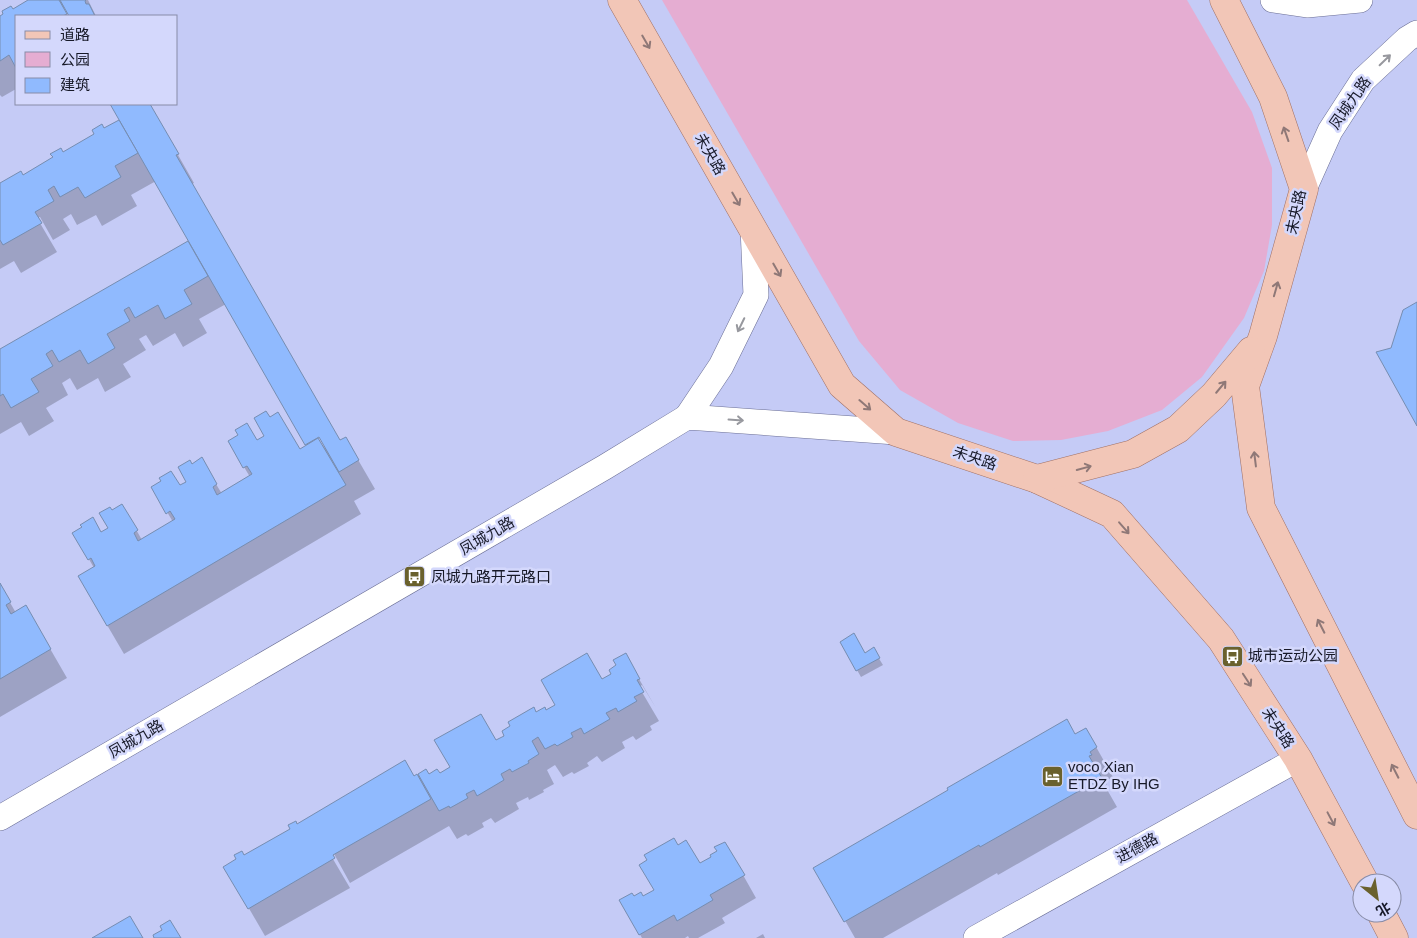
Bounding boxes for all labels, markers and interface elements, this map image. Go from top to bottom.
legend [15,15,178,105]
text: 道路 [60,26,90,43]
one-way arrow [642,35,652,49]
text: 公园 [60,51,90,68]
one-way arrow [1379,54,1391,66]
street label: 凤城九路 [1325,73,1374,132]
text: 建筑 [60,76,90,93]
one-way arrow [1281,127,1290,142]
street label: 未央路 [692,130,729,177]
street label: 未央路 [1283,188,1309,236]
one-way arrow [731,191,741,205]
one-way arrow [772,262,782,277]
one-way arrow [1272,282,1281,298]
one-way arrow [736,317,745,332]
one-way arrow [1216,380,1227,393]
one-way arrow [858,399,871,410]
one-way arrow [727,416,743,425]
street label: 未央路 [951,442,999,473]
one-way arrow [1249,452,1259,468]
one-way arrow [1076,463,1092,472]
street label: 凤城九路 [457,513,517,558]
one-way arrow [1118,521,1129,534]
bus stop icon: 凤城九路开元路口 [403,565,427,589]
place label: 凤城九路开元路口 [431,568,551,585]
one-way arrow [1316,619,1326,634]
bus stop icon: 城市运动公园 [1220,644,1244,668]
place label: 城市运动公园 [1248,647,1338,664]
one-way arrow [1242,673,1253,687]
street label: 未央路 [1259,704,1298,751]
street label: 凤城九路 [106,716,166,761]
place label: voco Xian ETDZ By IHG [1068,758,1160,792]
hotel icon: voco Xian ETDZ By IHG [1040,764,1064,788]
one-way arrow [1390,764,1399,779]
one-way arrow [1327,811,1336,826]
street label: 进德路 [1113,829,1161,866]
north arrow [1352,873,1402,923]
text: 北 [1373,899,1394,920]

